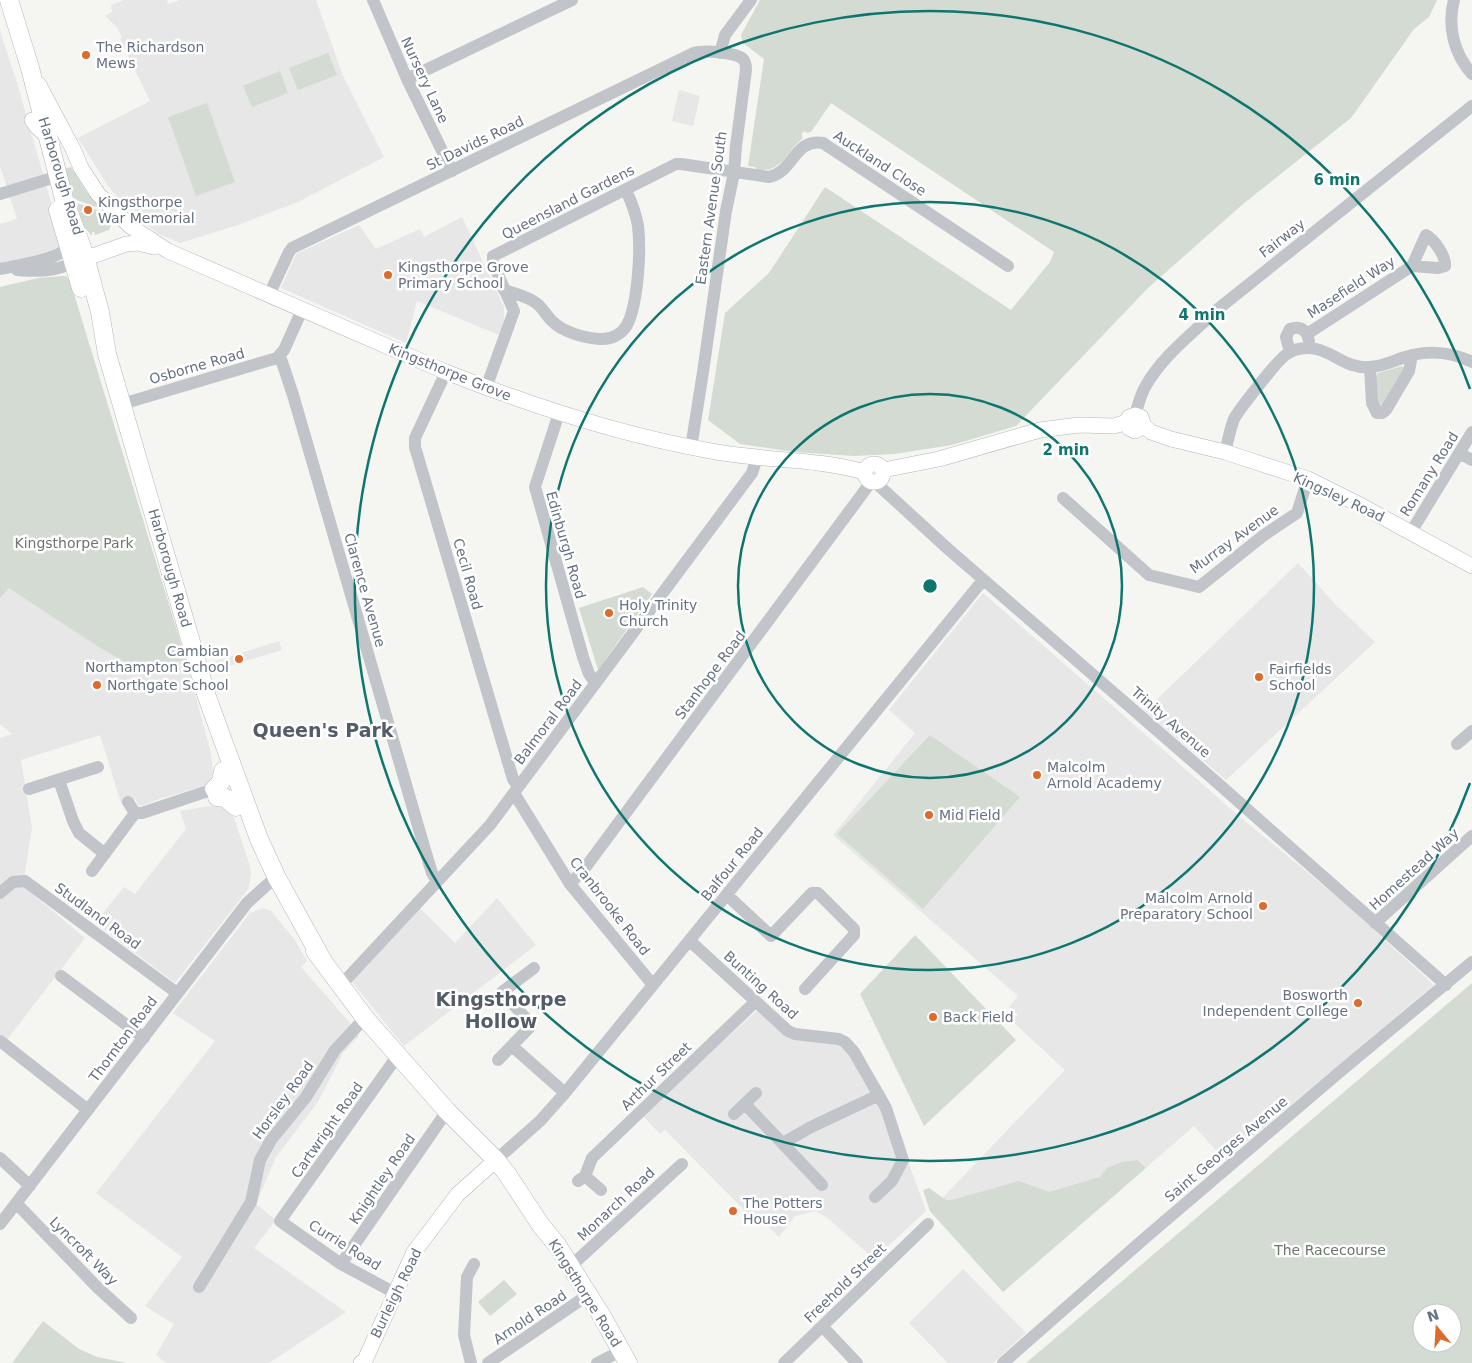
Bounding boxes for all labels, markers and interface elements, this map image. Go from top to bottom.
street label: Nursery Lane [398,34,452,126]
place label: The Richardson Mews [95,39,204,71]
marker: The Richardson Mews [80,49,92,61]
street label: St Davids Road [424,113,526,173]
street label: Harborough Road [35,115,87,237]
street label: Auckland Close [831,127,929,199]
street label: Eastern Avenue South [692,130,730,286]
street label: Queensland Gardens [499,162,637,242]
text: 6 min [1313,171,1361,189]
place label: Kingsthorpe War Memorial [98,194,195,226]
marker: Kingsthorpe War Memorial [82,204,94,216]
street label: Fairway [1256,215,1308,261]
street label: Masefield Way [1304,253,1398,321]
place label: Kingsthorpe Grove Primary School [398,259,529,291]
marker: Kingsthorpe Grove Primary School [382,269,394,281]
text: 4 min [1178,306,1226,324]
street label: Kingsthorpe Grove [386,340,514,404]
street label: Osborne Road [148,345,246,387]
street label: Romany Road [1397,429,1461,519]
text: 2 min [1042,441,1090,459]
street label: Kingsley Road [1291,469,1387,525]
street label: Edinburgh Road [543,489,589,601]
street label: Murray Avenue [1187,502,1281,576]
street label: Harborough Road [145,507,195,629]
street label: Clarence Avenue [341,531,389,649]
park label: Kingsthorpe Park [14,535,134,551]
street label: Cecil Road [450,536,486,612]
centre of rings [921,577,939,595]
place label: Holy Trinity Church [619,597,697,629]
marker: Holy Trinity Church [603,607,615,619]
street label: Stanhope Road [672,628,748,722]
place label: Cambian Northampton School [85,643,229,675]
marker: Cambian Northampton School [233,653,245,665]
place label: Fairfields School [1269,661,1332,693]
marker: Fairfields School [1253,671,1265,683]
street label: Balmoral Road [511,676,585,768]
place label: Northgate School [107,677,229,693]
marker: Northgate School [91,679,103,691]
street label: Trinity Avenue [1128,683,1214,761]
district label: Queen's Park [253,719,394,741]
place label: Malcolm Arnold Academy [1047,759,1162,791]
marker: Malcolm Arnold Academy [1031,769,1043,781]
place label: Mid Field [939,807,1001,823]
marker: Mid Field [923,809,935,821]
street label: Balfour Road [698,824,766,904]
street label: Homestead Way [1366,825,1462,913]
street label: Cranbrooke Road [567,854,653,958]
street label: Studland Road [52,880,144,952]
place label: Malcolm Arnold Preparatory School [1120,890,1253,922]
marker: Malcolm Arnold Preparatory School [1257,900,1269,912]
street label: Bunting Road [721,948,801,1022]
place label: Bosworth Independent College [1203,987,1348,1019]
district label: Kingsthorpe Hollow [435,988,567,1032]
street label: Thornton Road [85,993,160,1086]
marker: Bosworth Independent College [1352,997,1364,1009]
place label: Back Field [943,1009,1014,1025]
marker: Back Field [927,1011,939,1023]
street label: Arthur Street [618,1038,695,1113]
street label: Horsley Road [249,1058,317,1142]
street label: Cartwright Road [288,1079,366,1181]
street label: Saint Georges Avenue [1162,1093,1290,1205]
street label: Knightley Road [346,1131,418,1227]
street label: Monarch Road [574,1164,658,1244]
place label: The Potters House [742,1195,823,1227]
marker: The Potters House [727,1205,739,1217]
street label: Lyncroft Way [47,1214,121,1288]
street label: Currie Road [306,1216,384,1274]
street label: Kingsthorpe Road [545,1236,625,1350]
street label: Freehold Street [801,1240,889,1326]
park label: The Racecourse [1273,1242,1386,1258]
street label: Burleigh Road [367,1245,425,1341]
street label: Arnold Road [490,1287,570,1347]
north arrow [1412,1303,1462,1353]
text: N [1425,1306,1441,1325]

